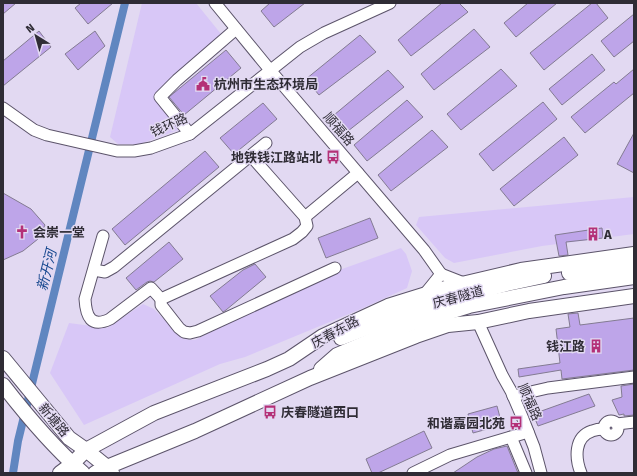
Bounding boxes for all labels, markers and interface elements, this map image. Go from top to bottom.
north arrow [16,16,56,56]
text: N [23,21,37,36]
public building icon: 杭州市生态环境局 [195,76,211,92]
place label: 杭州市生态环境局 [214,77,318,92]
street label: 顺福路 [321,109,357,149]
street label: 钱环路 [148,110,190,140]
bus stop icon: 地铁钱江路站北 [325,149,341,165]
place label: 地铁钱江路站北 [231,150,322,165]
church icon: 会崇一堂 [14,224,30,240]
place label: 会崇一堂 [33,225,85,240]
building icon: A [585,226,601,242]
place label: A [603,227,612,242]
water label: 新开河 [34,245,61,292]
street label: 庆春隧道 [431,283,485,311]
street label: 庆春东路 [309,313,361,351]
building icon: 钱江路 [588,338,604,354]
place label: 钱江路 [546,339,585,354]
street label: 顺福路 [515,381,545,423]
street label: 新塘路 [36,400,72,440]
bus stop icon: 庆春隧道西口 [262,404,278,420]
place label: 庆春隧道西口 [281,405,359,420]
bus stop icon: 和谐嘉园北苑 [508,415,524,431]
place label: 和谐嘉园北苑 [427,416,505,431]

